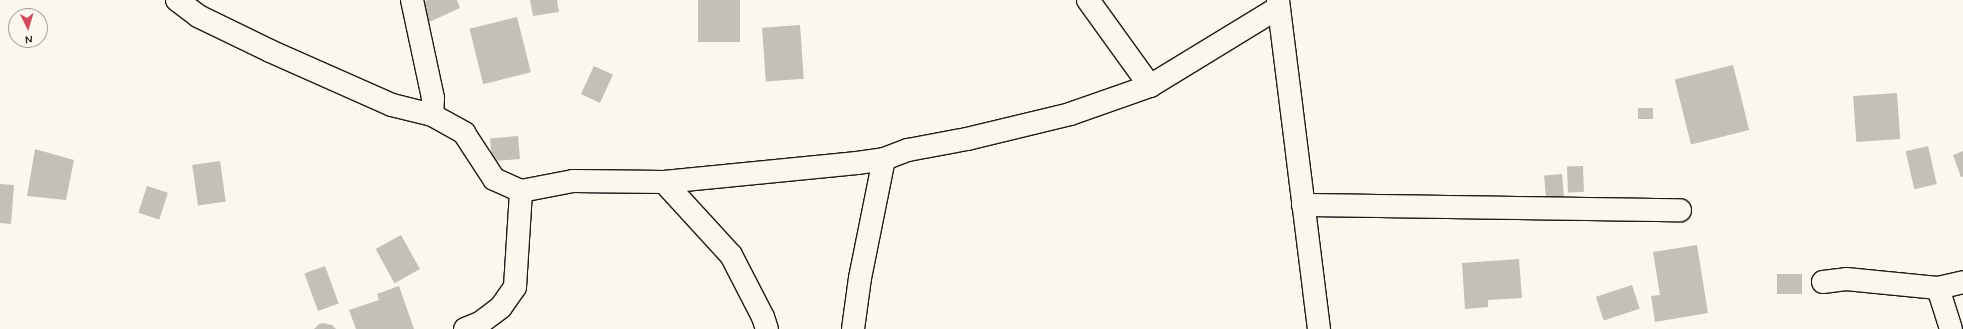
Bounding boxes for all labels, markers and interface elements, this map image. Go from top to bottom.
north arrow [8,8,48,48]
text: N [25,32,33,46]

